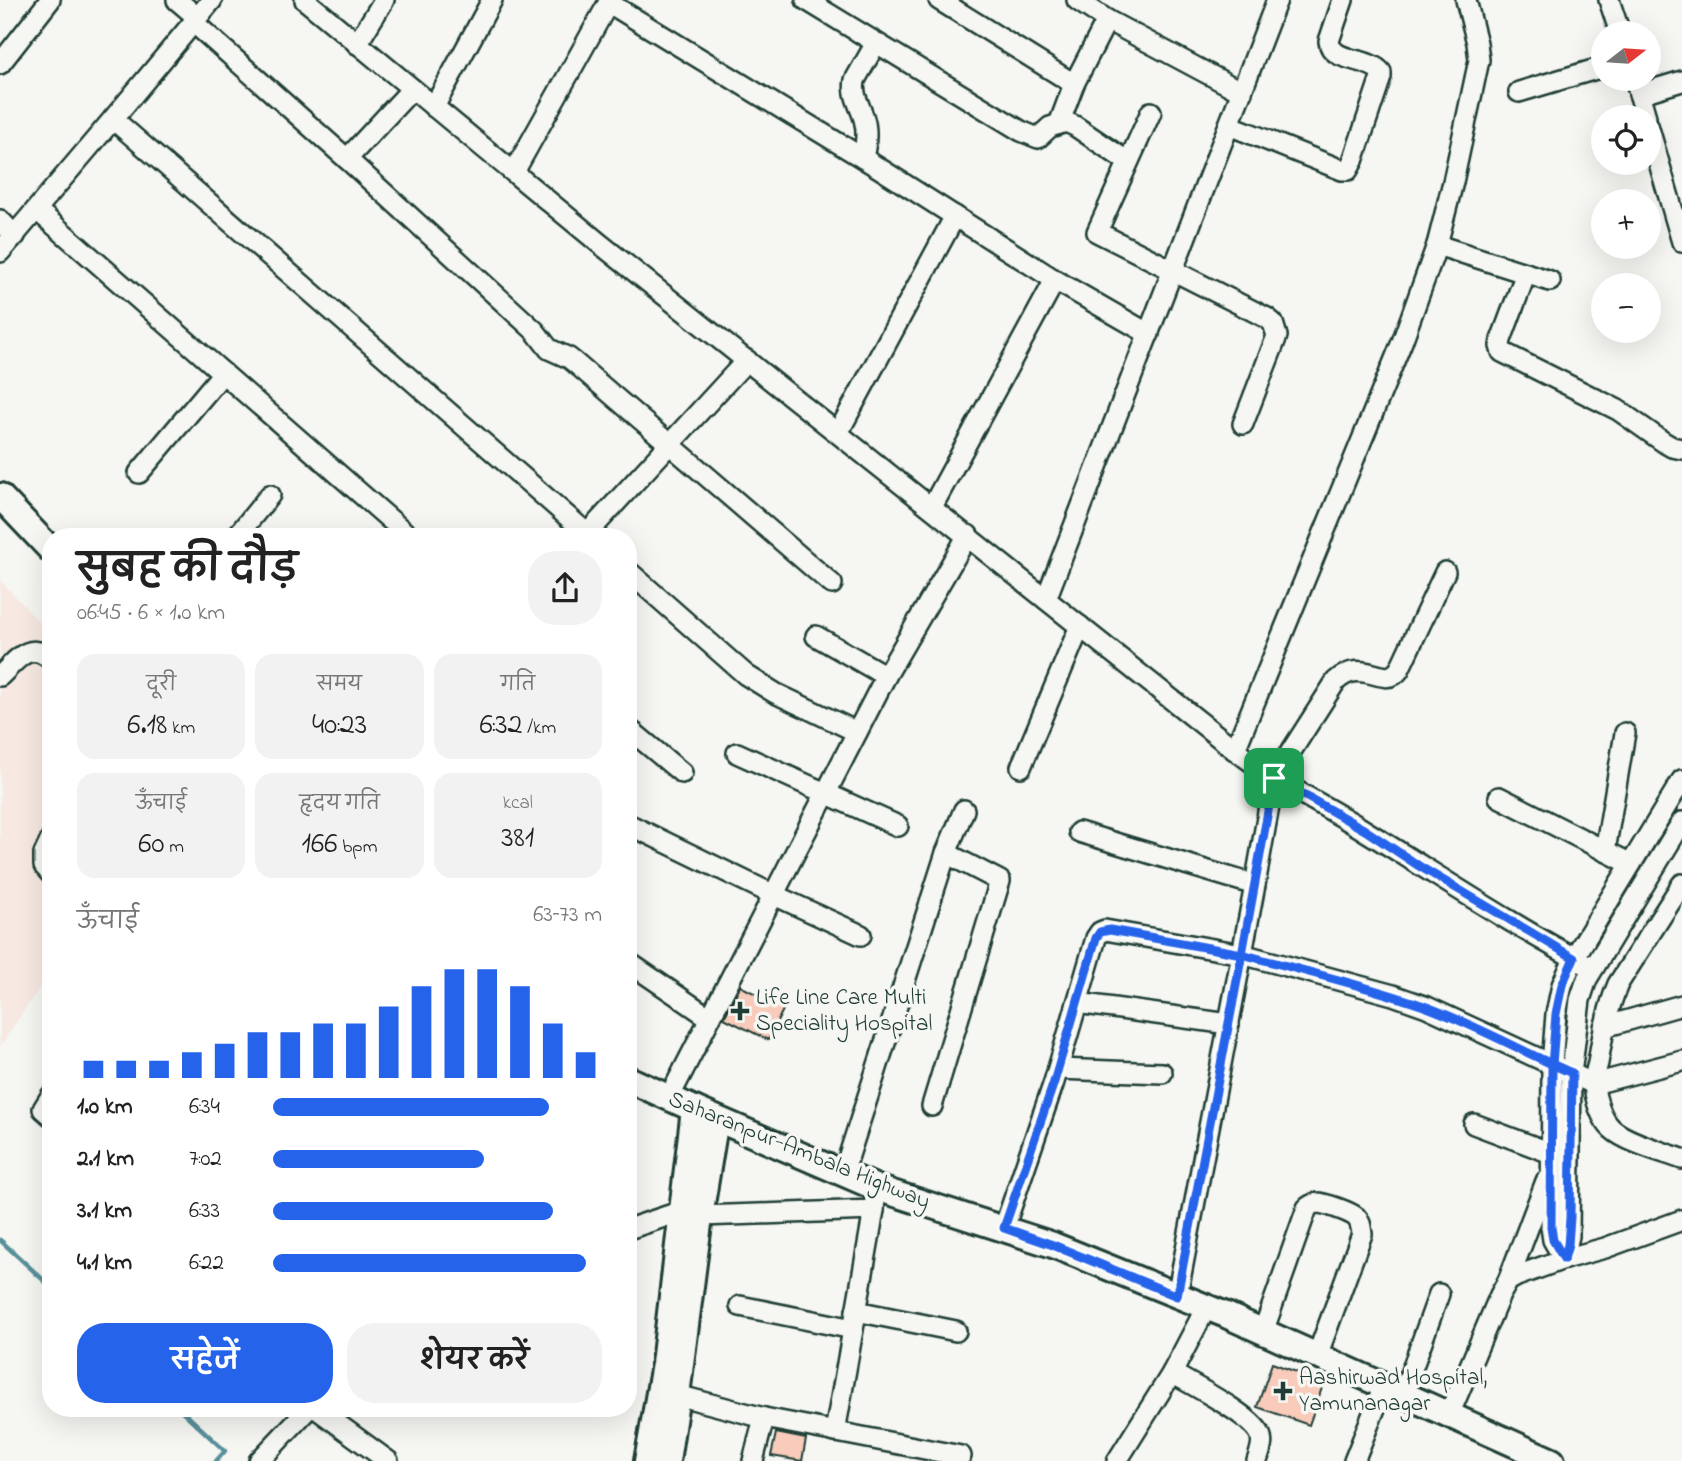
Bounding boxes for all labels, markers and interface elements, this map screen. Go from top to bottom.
north arrow [1591,21,1661,91]
map controls [1591,21,1661,343]
button: locate [1591,105,1661,175]
button: + [1591,189,1661,259]
button: − [1591,273,1661,343]
text: सुबह की दौड़ [77,543,298,599]
button: share [528,551,602,625]
text: 06:45 · 6 × 1.0 km [77,597,225,630]
text: दूरी [146,672,176,699]
text: समय [317,672,362,699]
text: गति [501,672,535,699]
text: 6.18 [127,704,167,748]
text: 40:23 [312,704,367,748]
text: 6:32 [479,704,522,748]
text: km [167,715,195,742]
text: /km [522,715,556,742]
pin [1244,748,1304,808]
icon: arrive [1255,759,1293,797]
text: kcal [503,790,533,817]
text: ऊँचाई [136,791,187,818]
text: हृदय गति [299,791,380,818]
text: 381 [501,817,534,861]
text: 60 [138,823,165,867]
text: 166 [302,823,338,867]
text: m [165,834,184,861]
text: bpm [338,834,377,861]
text: 63–73 m [533,899,602,932]
text: ऊँचाई [77,906,139,939]
place label: Life Line Care Multi Speciality Hospital [756,982,932,1043]
marker: Life Line Care Multi Speciality Hospital [730,1001,750,1021]
street label: Saharanpur-Ambala Highway [662,1083,935,1221]
text: 1.0 km [77,1091,133,1124]
text: 6:34 [189,1091,220,1124]
text: 2.1 km [77,1143,134,1176]
text: 7:02 [189,1143,222,1176]
text: 3.1 km [77,1195,132,1228]
text: 6:33 [189,1195,220,1228]
text: 4.1 km [77,1247,132,1280]
text: 6:22 [189,1247,224,1280]
button: सहेजें [77,1323,333,1403]
button: शेयर करें [347,1323,602,1403]
place label: Aashirwad Hospital, Yamunanagar [1299,1362,1487,1422]
marker: Aashirwad Hospital, Yamunanagar [1273,1381,1293,1401]

